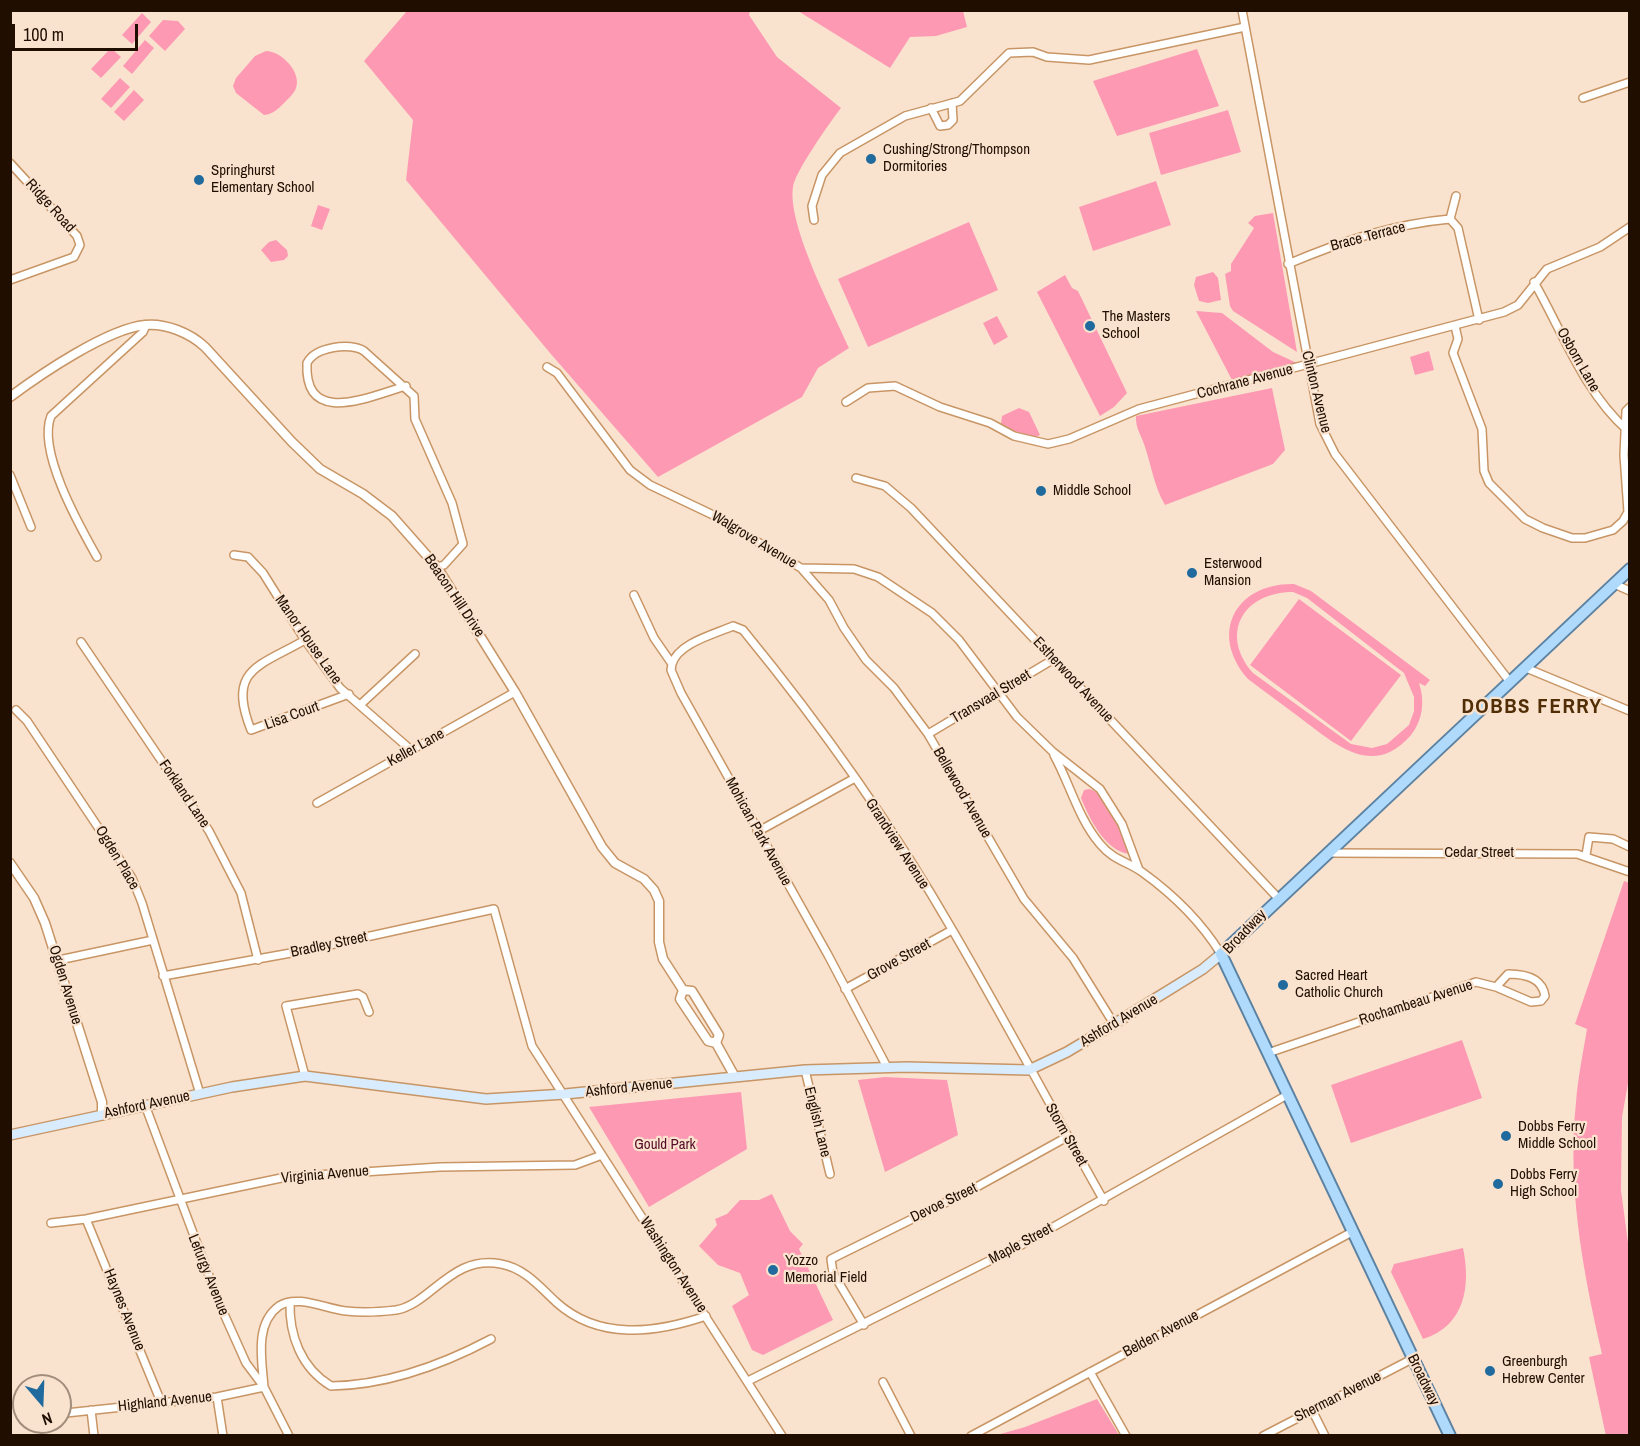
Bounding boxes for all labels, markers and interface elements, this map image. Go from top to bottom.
scale bar [15,12,141,50]
text: 100 m [23,22,64,47]
place label: Cushing/Strong/Thompson Dormitories [883,141,1030,176]
marker: Cushing/Strong/Thompson Dormitories [864,152,878,166]
place label: Springhurst Elementary School [211,162,314,197]
marker: Springhurst Elementary School [192,173,206,187]
street label: Ridge Road [21,176,79,236]
street label: Brace Terrace [1329,218,1407,256]
place label: The Masters School [1102,308,1170,343]
marker: The Masters School [1083,319,1097,333]
street label: Osborn Lane [1552,325,1604,395]
street label: Clinton Avenue [1297,349,1335,435]
street label: Cochrane Avenue [1195,361,1295,403]
place label: Middle School [1053,482,1131,500]
marker: Middle School [1034,484,1048,498]
street label: Walgrove Avenue [708,507,800,573]
street label: Beacon Hill Drive [420,551,488,641]
place label: Esterwood Mansion [1204,555,1262,590]
marker: Esterwood Mansion [1185,566,1199,580]
street label: Manor House Lane [271,592,345,688]
street label: Estherwood Avenue [1029,634,1117,726]
street label: Transvaal Street [948,666,1034,728]
district label: DOBBS FERRY [1461,694,1603,720]
street label: Lisa Court [262,698,322,734]
street label: Keller Lane [384,725,448,771]
street label: Bellewood Avenue [929,744,995,842]
street label: Forkland Lane [155,757,213,831]
street label: Mohican Park Avenue [721,775,795,889]
street label: Grandview Avenue [861,795,933,893]
street label: Ogden Place [91,823,143,893]
street label: Cedar Street [1444,844,1514,862]
street label: Broadway [1220,906,1270,958]
street label: Bradley Street [289,928,369,962]
street label: Grove Street [864,935,934,985]
street label: Ogden Avenue [44,943,86,1027]
place label: Sacred Heart Catholic Church [1295,967,1383,1002]
street label: Rochambeau Avenue [1357,976,1475,1030]
marker: Sacred Heart Catholic Church [1276,978,1290,992]
street label: Ashford Avenue [1077,991,1161,1051]
street label: Ashford Avenue [585,1074,673,1102]
street label: English Lane [800,1085,834,1159]
street label: Ashford Avenue [102,1087,192,1123]
street label: Storm Street [1041,1101,1091,1169]
place label: Dobbs Ferry Middle School [1518,1118,1596,1153]
marker: Dobbs Ferry Middle School [1499,1129,1513,1143]
park label: Gould Park [634,1136,696,1154]
street label: Virginia Avenue [280,1162,370,1188]
place label: Dobbs Ferry High School [1510,1166,1577,1201]
marker: Dobbs Ferry High School [1491,1177,1505,1191]
street label: Devoe Street [908,1179,980,1227]
street label: Washington Avenue [635,1214,711,1316]
street label: Maple Street [986,1220,1056,1268]
street label: Lefurgy Avenue [184,1232,232,1318]
place label: Yozzo Memorial Field [785,1252,867,1287]
marker: Yozzo Memorial Field [766,1263,780,1277]
street label: Haynes Avenue [99,1266,149,1354]
street label: Belden Avenue [1120,1307,1202,1361]
street label: Broadway [1403,1351,1443,1409]
place label: Greenburgh Hebrew Center [1502,1353,1585,1388]
marker: Greenburgh Hebrew Center [1483,1364,1497,1378]
street label: Sherman Avenue [1292,1367,1384,1427]
north arrow [12,1374,72,1434]
street label: Highland Avenue [117,1388,213,1416]
text: N [39,1407,55,1431]

